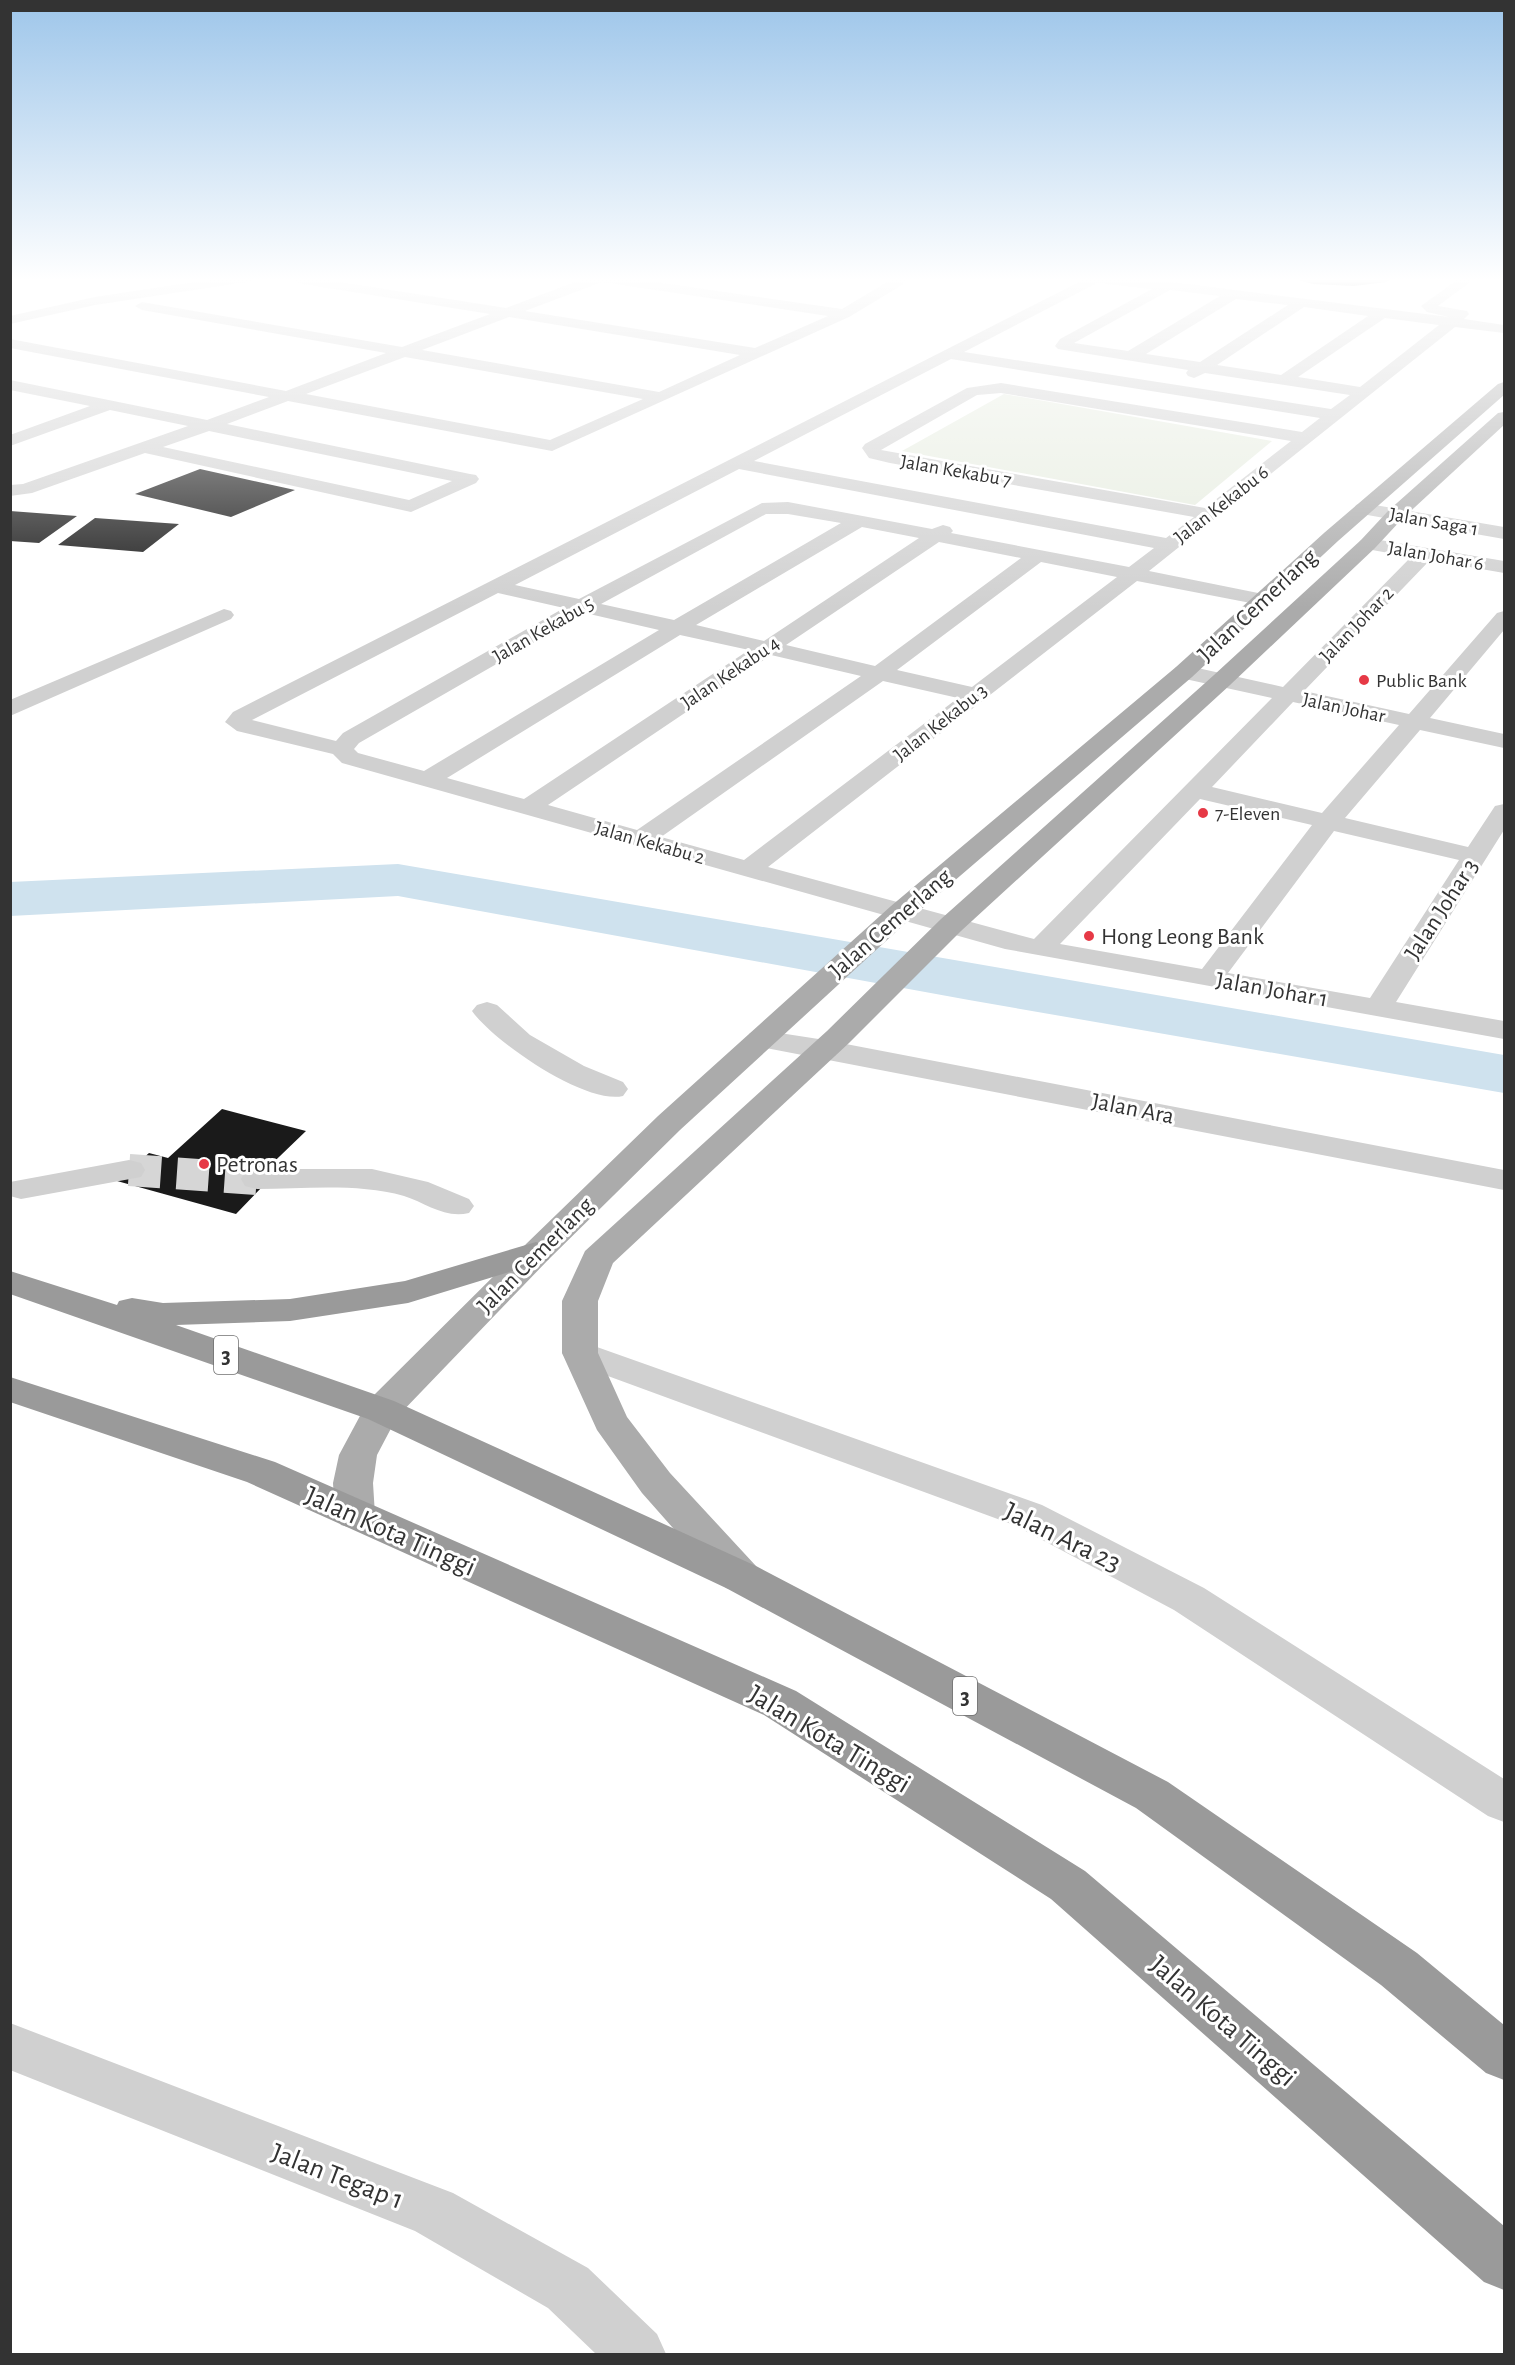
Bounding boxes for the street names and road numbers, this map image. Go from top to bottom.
street label: Jalan Kekabu 7 [899,451,1013,491]
street label: Jalan Kekabu 6 [1171,462,1272,548]
street label: Jalan Saga 1 [1388,504,1480,540]
street label: Jalan Johar 6 [1386,538,1485,574]
street label: Jalan Cemerlang [1194,545,1322,667]
street label: Jalan Johar 2 [1316,583,1397,666]
street label: Jalan Kekabu 5 [490,593,597,667]
street label: Jalan Kekabu 4 [678,633,783,713]
street label: Jalan Kekabu 3 [890,680,991,765]
street label: Jalan Johar [1301,689,1388,727]
street label: Jalan Kekabu 2 [593,818,707,868]
street label: Jalan Johar 3 [1401,855,1483,964]
street label: Jalan Cemerlang [825,864,957,983]
street label: Jalan Johar 1 [1214,968,1330,1012]
street label: Jalan Ara [1090,1089,1176,1129]
street label: Jalan Cemerlang [473,1193,599,1318]
road number: 3 [214,1336,238,1374]
street label: Jalan Kota Tinggi [301,1482,480,1582]
street label: Jalan Ara 23 [999,1498,1125,1578]
road number: 3 [953,1677,977,1715]
street label: Jalan Kota Tinggi [743,1680,915,1799]
street label: Jalan Kota Tinggi [1144,1951,1301,2092]
street label: Jalan Tegap 1 [267,2139,407,2215]

